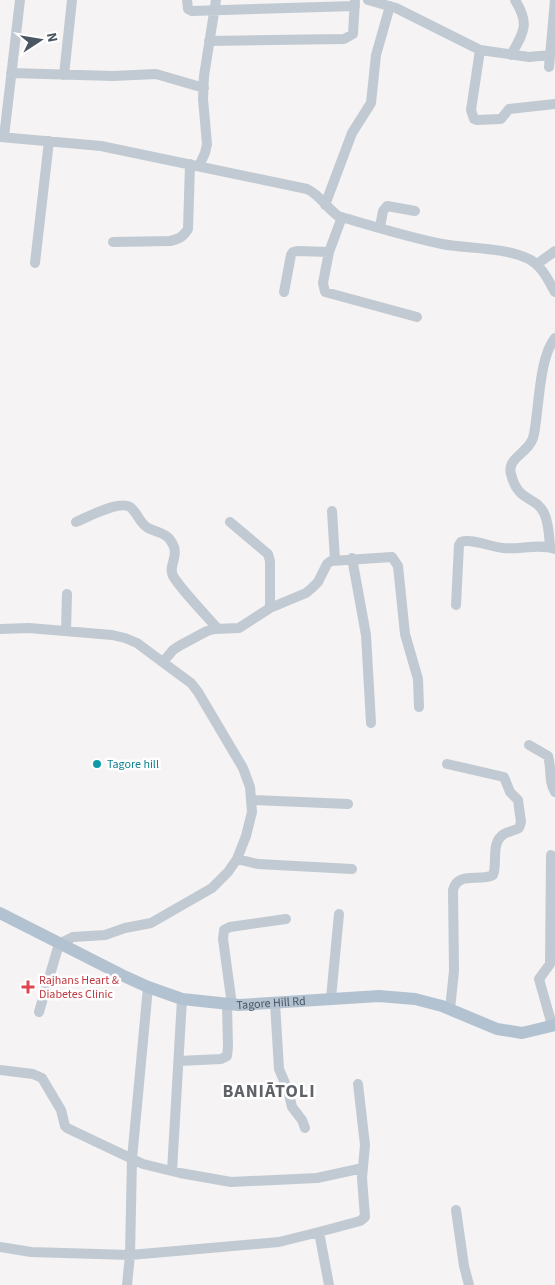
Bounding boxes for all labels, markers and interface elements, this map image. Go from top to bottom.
north arrow [15,15,65,65]
text: N [41,31,62,44]
place label: Tagore hill [107,756,159,773]
marker: Tagore hill [91,758,103,770]
place label: Rajhans Heart & Diabetes Clinic [39,972,120,1003]
marker: Rajhans Heart & Diabetes Clinic [21,980,35,994]
street label: Tagore Hill Rd [236,992,306,1014]
district label: BANIĀTOLI [222,1079,316,1104]

